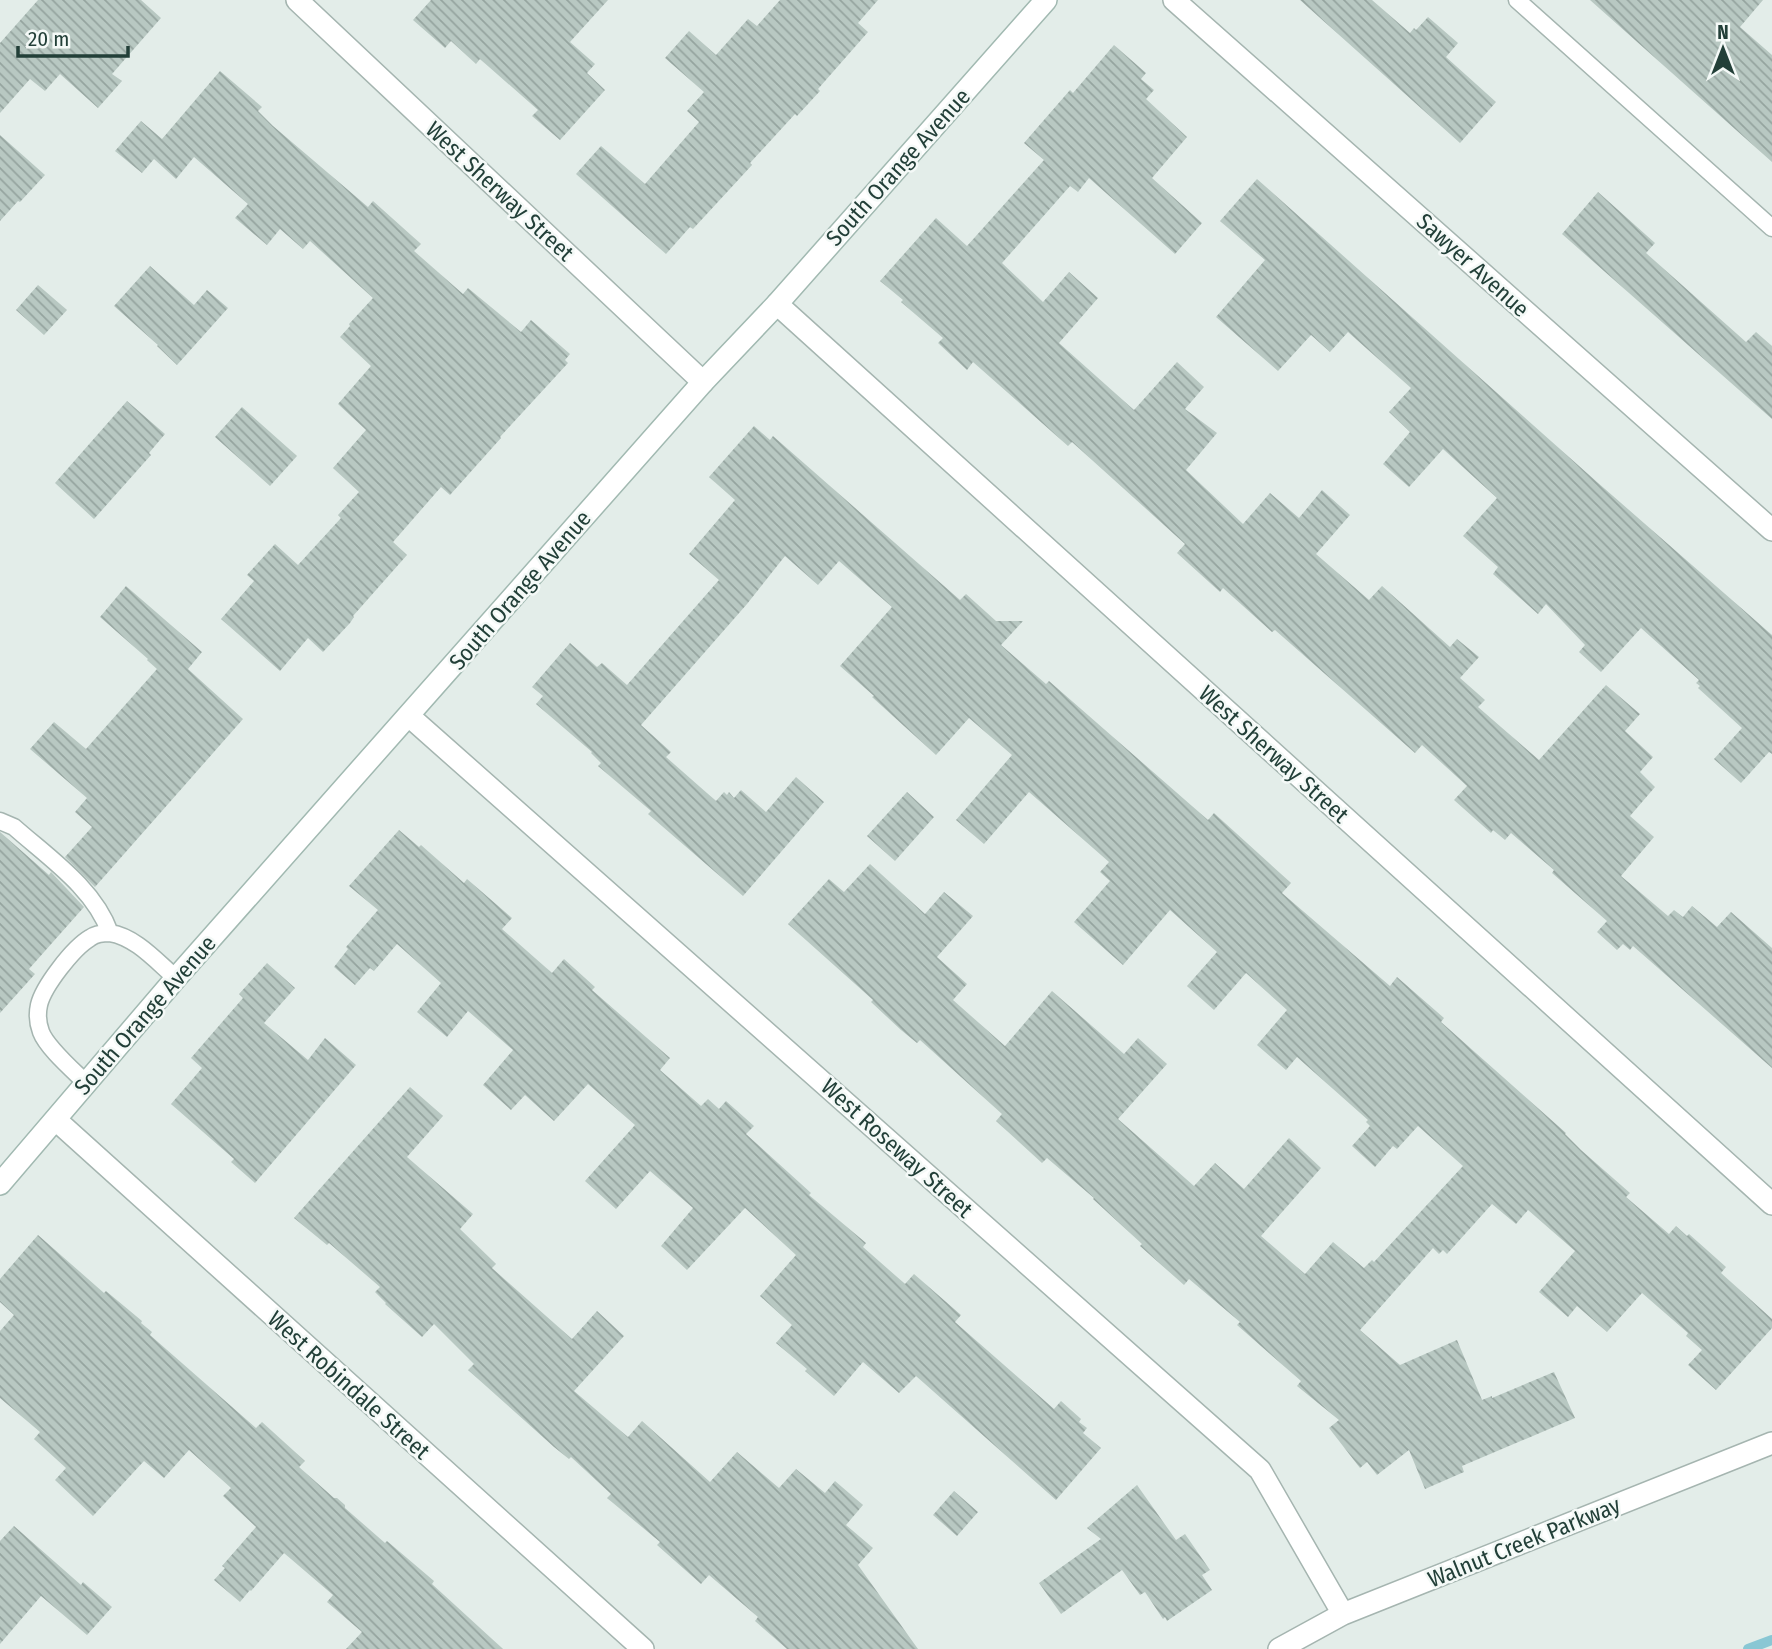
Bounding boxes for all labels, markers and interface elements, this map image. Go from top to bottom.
scale bar [18,14,128,58]
north arrow [1688,14,1758,84]
text: N [1717,21,1729,44]
text: 20 m [28,26,69,52]
street label: South Orange Avenue [820,83,976,251]
street label: West Sherway Street [420,115,580,267]
street label: Sawyer Avenue [1411,207,1535,323]
street label: South Orange Avenue [443,505,597,675]
street label: West Sherway Street [1193,679,1355,829]
street label: South Orange Avenue [68,930,222,1100]
street label: West Roseway Street [815,1073,979,1224]
street label: West Robindale Street [262,1305,436,1465]
street label: Walnut Creek Parkway [1424,1490,1625,1593]

